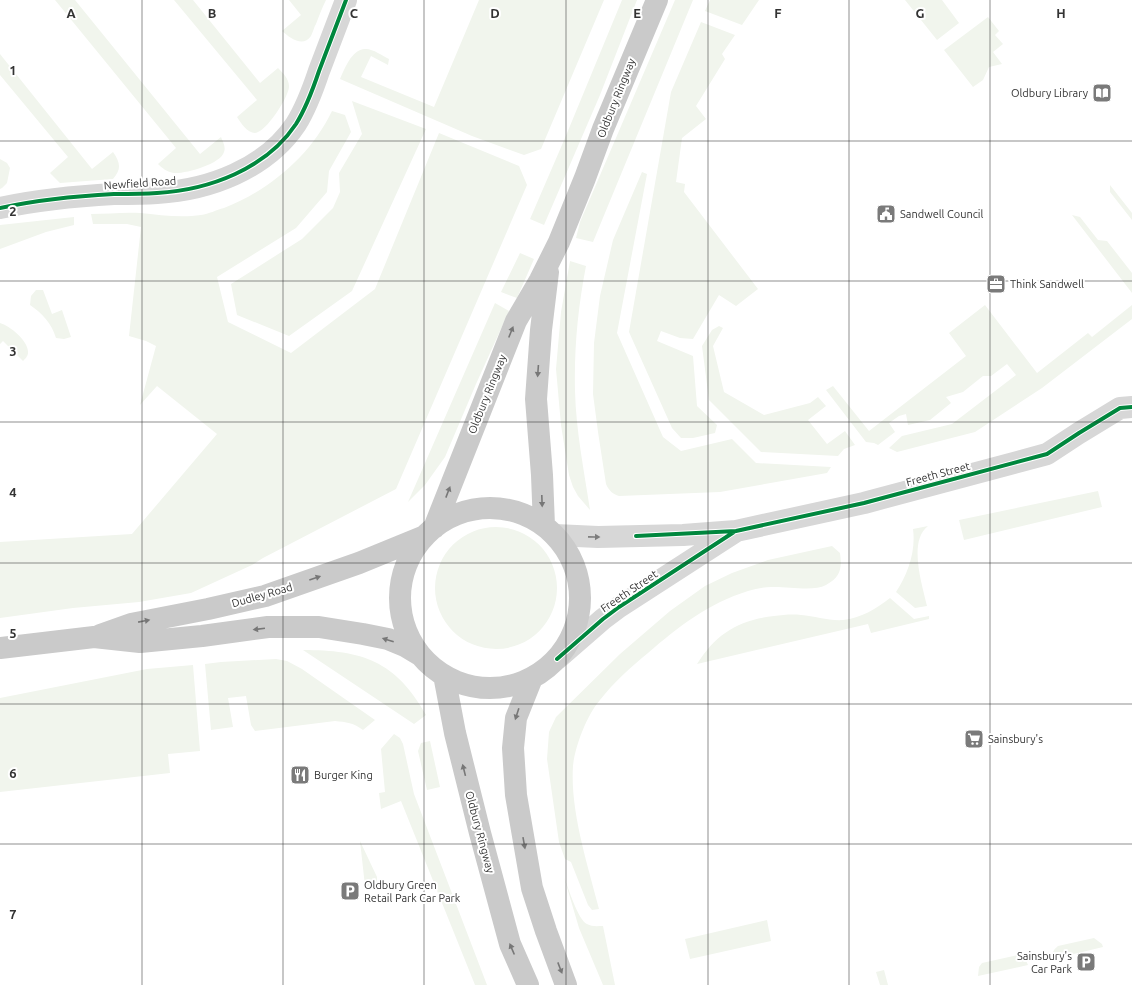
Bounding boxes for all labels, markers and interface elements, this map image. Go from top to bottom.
text: A [66,6,76,20]
text: B [208,6,217,20]
text: C [350,6,359,20]
text: D [490,6,500,20]
text: E [633,6,641,20]
text: F [774,6,782,20]
text: G [916,6,925,20]
text: H [1056,6,1066,20]
street label: Oldbury Ringway [595,56,638,139]
text: 1 [9,63,17,77]
library icon: Oldbury Library [1091,82,1113,104]
place label: Oldbury Library [1011,87,1089,99]
street label: Newfield Road [103,174,177,192]
public building icon: Sandwell Council [875,203,897,225]
text: 2 [9,204,17,218]
place label: Sandwell Council [900,208,984,220]
office icon: Think Sandwell [985,273,1007,295]
place label: Think Sandwell [1010,278,1084,290]
one-way arrow [509,326,515,338]
text: 3 [9,344,17,358]
street label: Oldbury Ringway [466,352,509,435]
one-way arrow [535,365,542,377]
street label: Freeth Street [905,460,972,488]
text: 4 [9,485,17,499]
one-way arrow [445,486,451,498]
one-way arrow [539,495,546,507]
one-way arrow [588,534,601,540]
street label: Freeth Street [598,567,660,614]
one-way arrow [309,575,321,581]
street label: Dudley Road [230,581,294,609]
one-way arrow [138,618,150,624]
text: 5 [9,626,17,640]
one-way arrow [253,626,265,632]
one-way arrow [381,637,393,643]
one-way arrow [514,709,520,721]
supermarket icon: Sainsbury's [963,728,985,750]
place label: Sainsbury's [988,733,1043,745]
one-way arrow [460,763,466,776]
restaurant icon: Burger King [289,764,311,786]
text: 6 [9,766,17,780]
place label: Burger King [314,769,373,781]
street label: Oldbury Ringway [463,790,497,875]
one-way arrow [521,837,527,849]
place label: Oldbury Green Retail Park Car Park [364,879,461,904]
parking icon: Oldbury Green Retail Park Car Park [339,880,361,902]
text: 7 [9,907,17,921]
one-way arrow [509,943,515,955]
place label: Sainsbury's Car Park [1017,950,1072,975]
parking icon: Sainsbury's Car Park [1075,951,1097,973]
one-way arrow [557,962,563,974]

